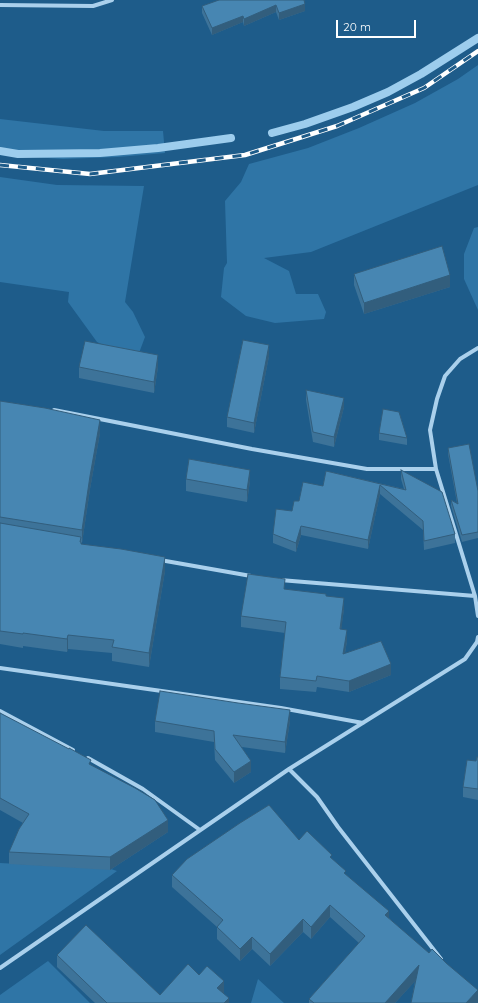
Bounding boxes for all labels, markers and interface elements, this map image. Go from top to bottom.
scale bar [338,12,418,38]
text: 20 m [343,19,371,34]

